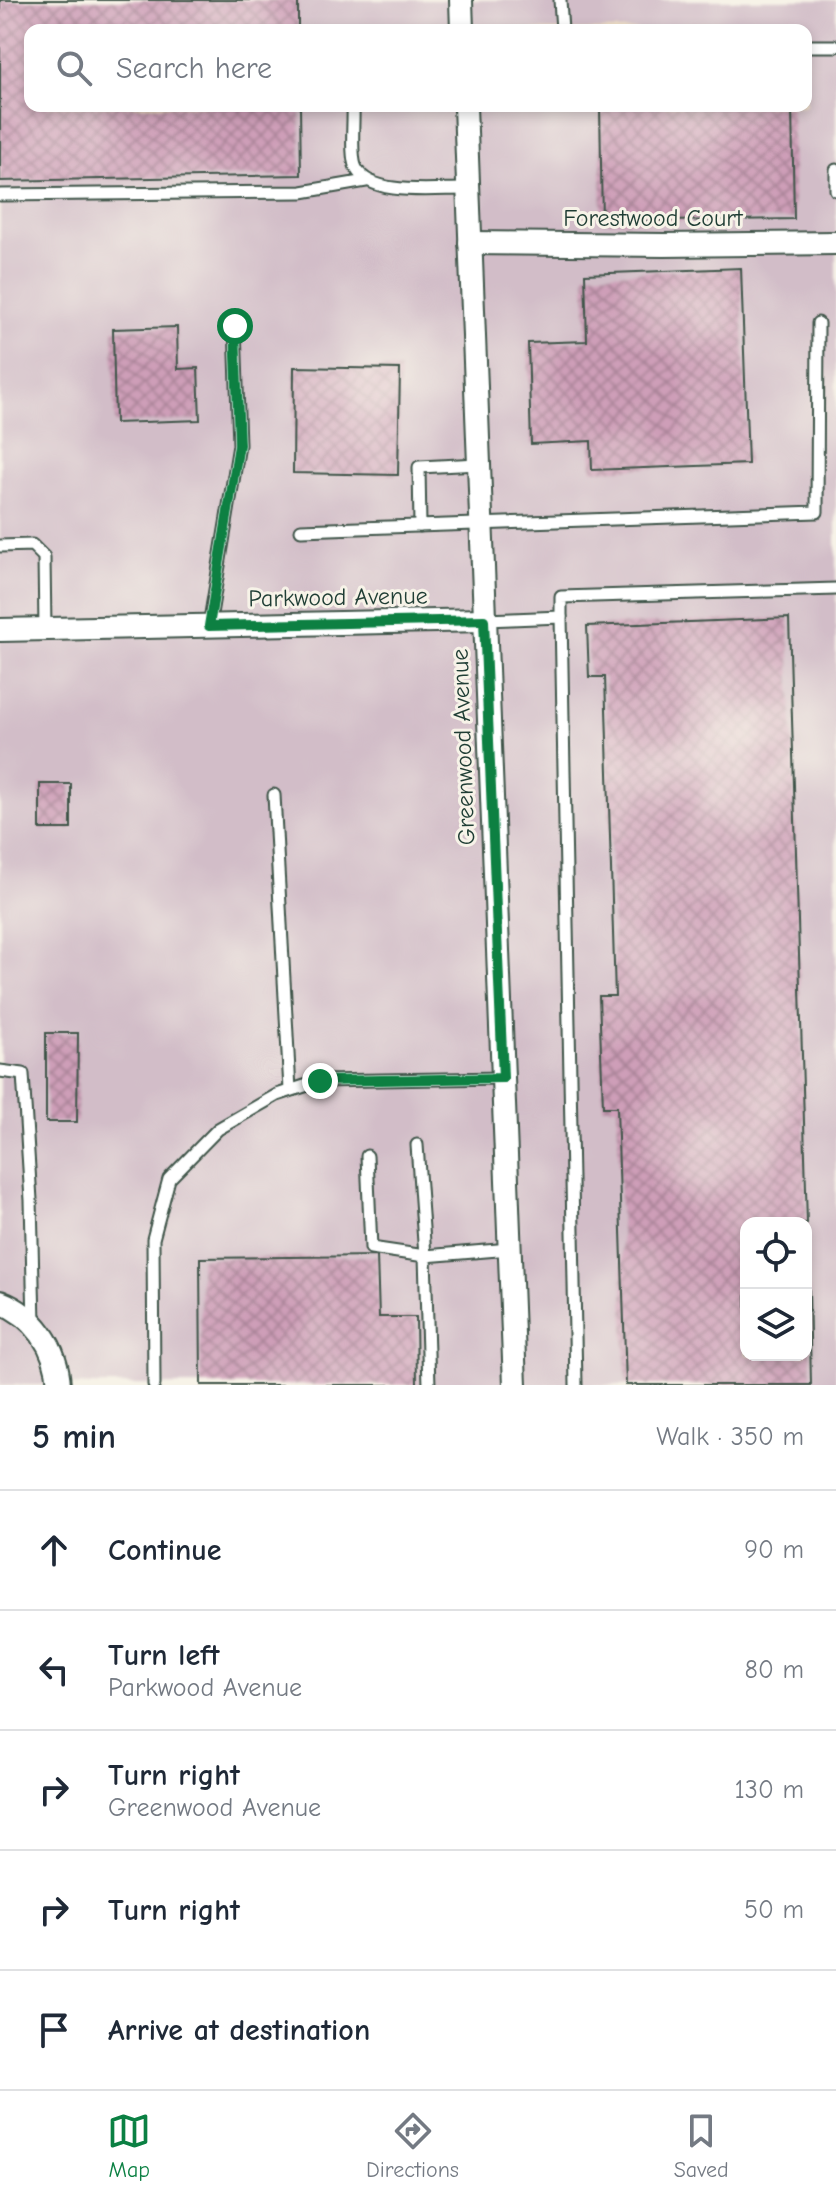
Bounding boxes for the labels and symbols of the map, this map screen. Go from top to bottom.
street label: Forestwood Court [563,204,744,232]
route start [217,308,253,344]
street label: Parkwood Avenue [248,581,428,613]
street label: Greenwood Avenue [446,648,480,846]
route end [302,1063,338,1099]

